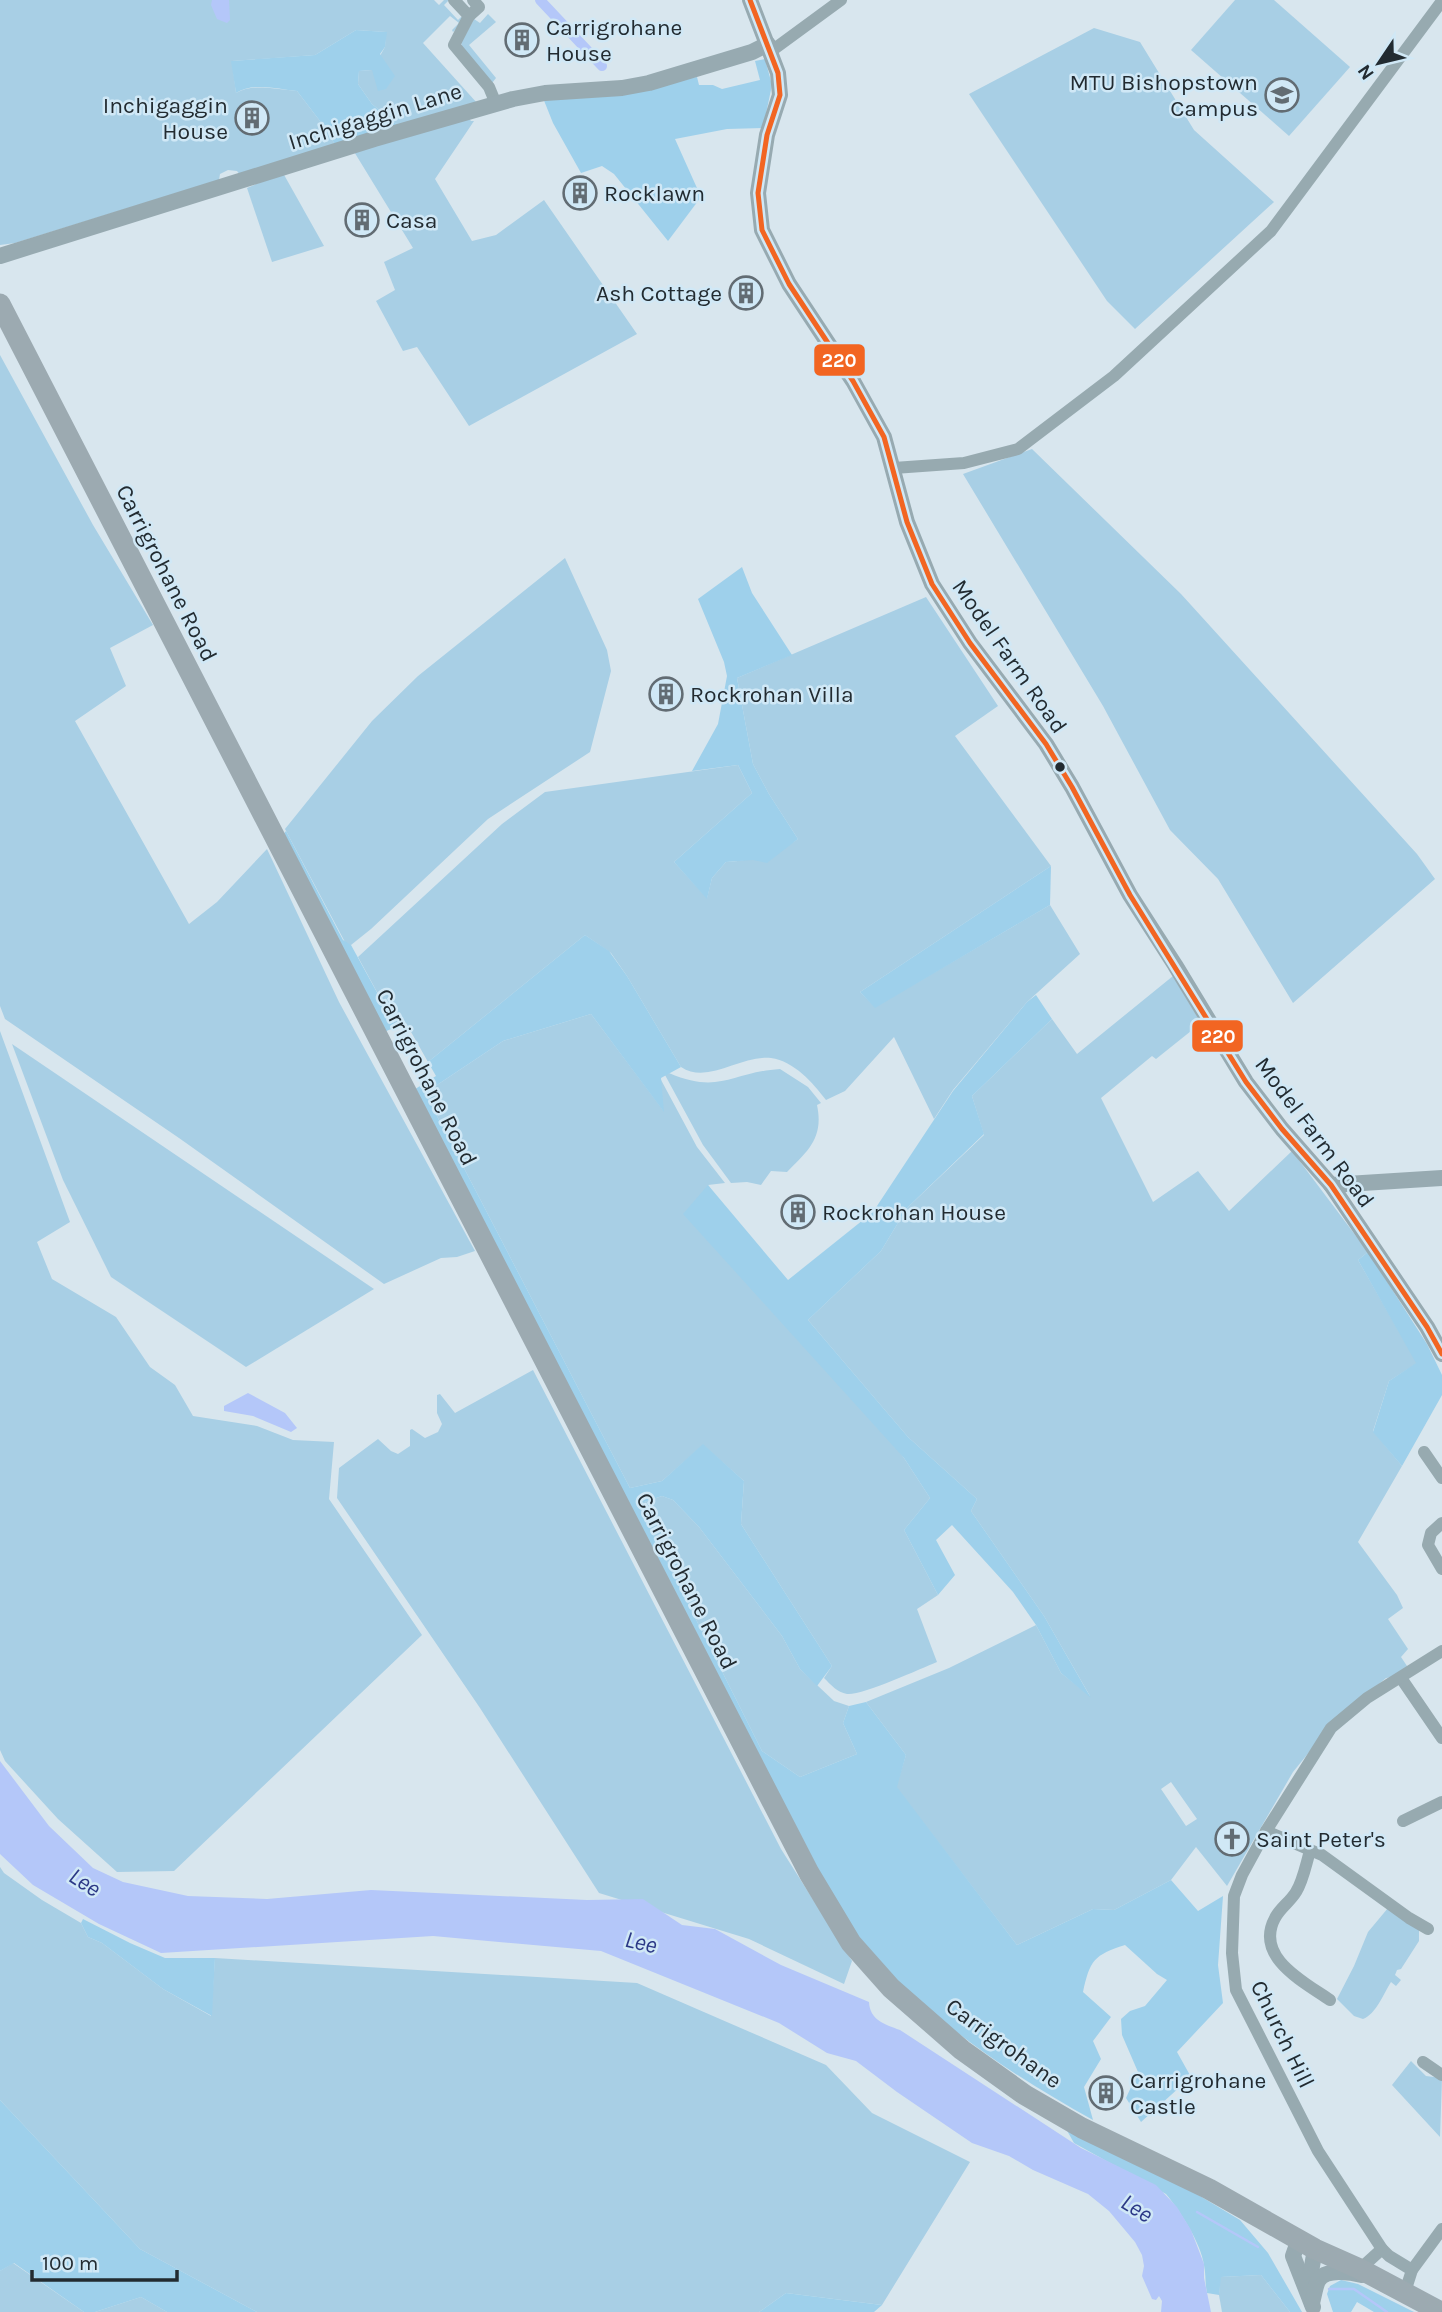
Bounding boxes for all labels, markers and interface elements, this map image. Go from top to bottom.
place label: Carrigrohane House [546,14,682,67]
building icon: Carrigrohane House [503,21,541,59]
north arrow [1344,28,1414,98]
text: N [1353,60,1379,84]
place label: MTU Bishopstown Campus [1070,69,1258,122]
school or university icon: MTU Bishopstown Campus [1263,76,1301,114]
street label: Inchigaggin Lane [285,77,465,156]
place label: Inchigaggin House [103,92,228,145]
building icon: Inchigaggin House [233,99,271,137]
building icon: Rocklawn [561,174,599,212]
place label: Rocklawn [604,180,705,207]
building icon: Casa [343,201,381,239]
place label: Casa [386,207,438,234]
building icon: Ash Cottage [727,274,765,312]
place label: Ash Cottage [596,280,722,307]
line badge: 220 [813,343,866,377]
text: 220 [821,350,857,372]
street label: Carrigrohane Road [110,480,223,666]
street label: Model Farm Road [946,574,1073,738]
building icon: Rockrohan Villa [647,675,685,713]
place label: Rockrohan Villa [690,681,854,708]
unlabelled marker [1053,760,1067,774]
street label: Carrigrohane Road [370,984,483,1170]
line badge: 220 [1191,1019,1244,1053]
text: 220 [1200,1026,1236,1048]
street label: Model Farm Road [1249,1052,1380,1213]
building icon: Rockrohan House [779,1193,817,1231]
place label: Rockrohan House [822,1199,1006,1226]
street label: Carrigrohane Road [630,1488,743,1674]
church icon: Saint Peter's [1213,1820,1251,1858]
place label: Saint Peter's [1256,1826,1386,1853]
water label: Lee [64,1861,106,1903]
water label: Lee [622,1925,660,1959]
street label: Church Hill [1245,1976,1320,2093]
street label: Carrigrohane [941,1992,1067,2094]
place label: Carrigrohane Castle [1130,2067,1266,2120]
building icon: Carrigrohane Castle [1087,2074,1125,2112]
water label: Lee [1116,2188,1158,2228]
scale bar [32,2238,177,2282]
text: 100 m [42,2251,99,2275]

